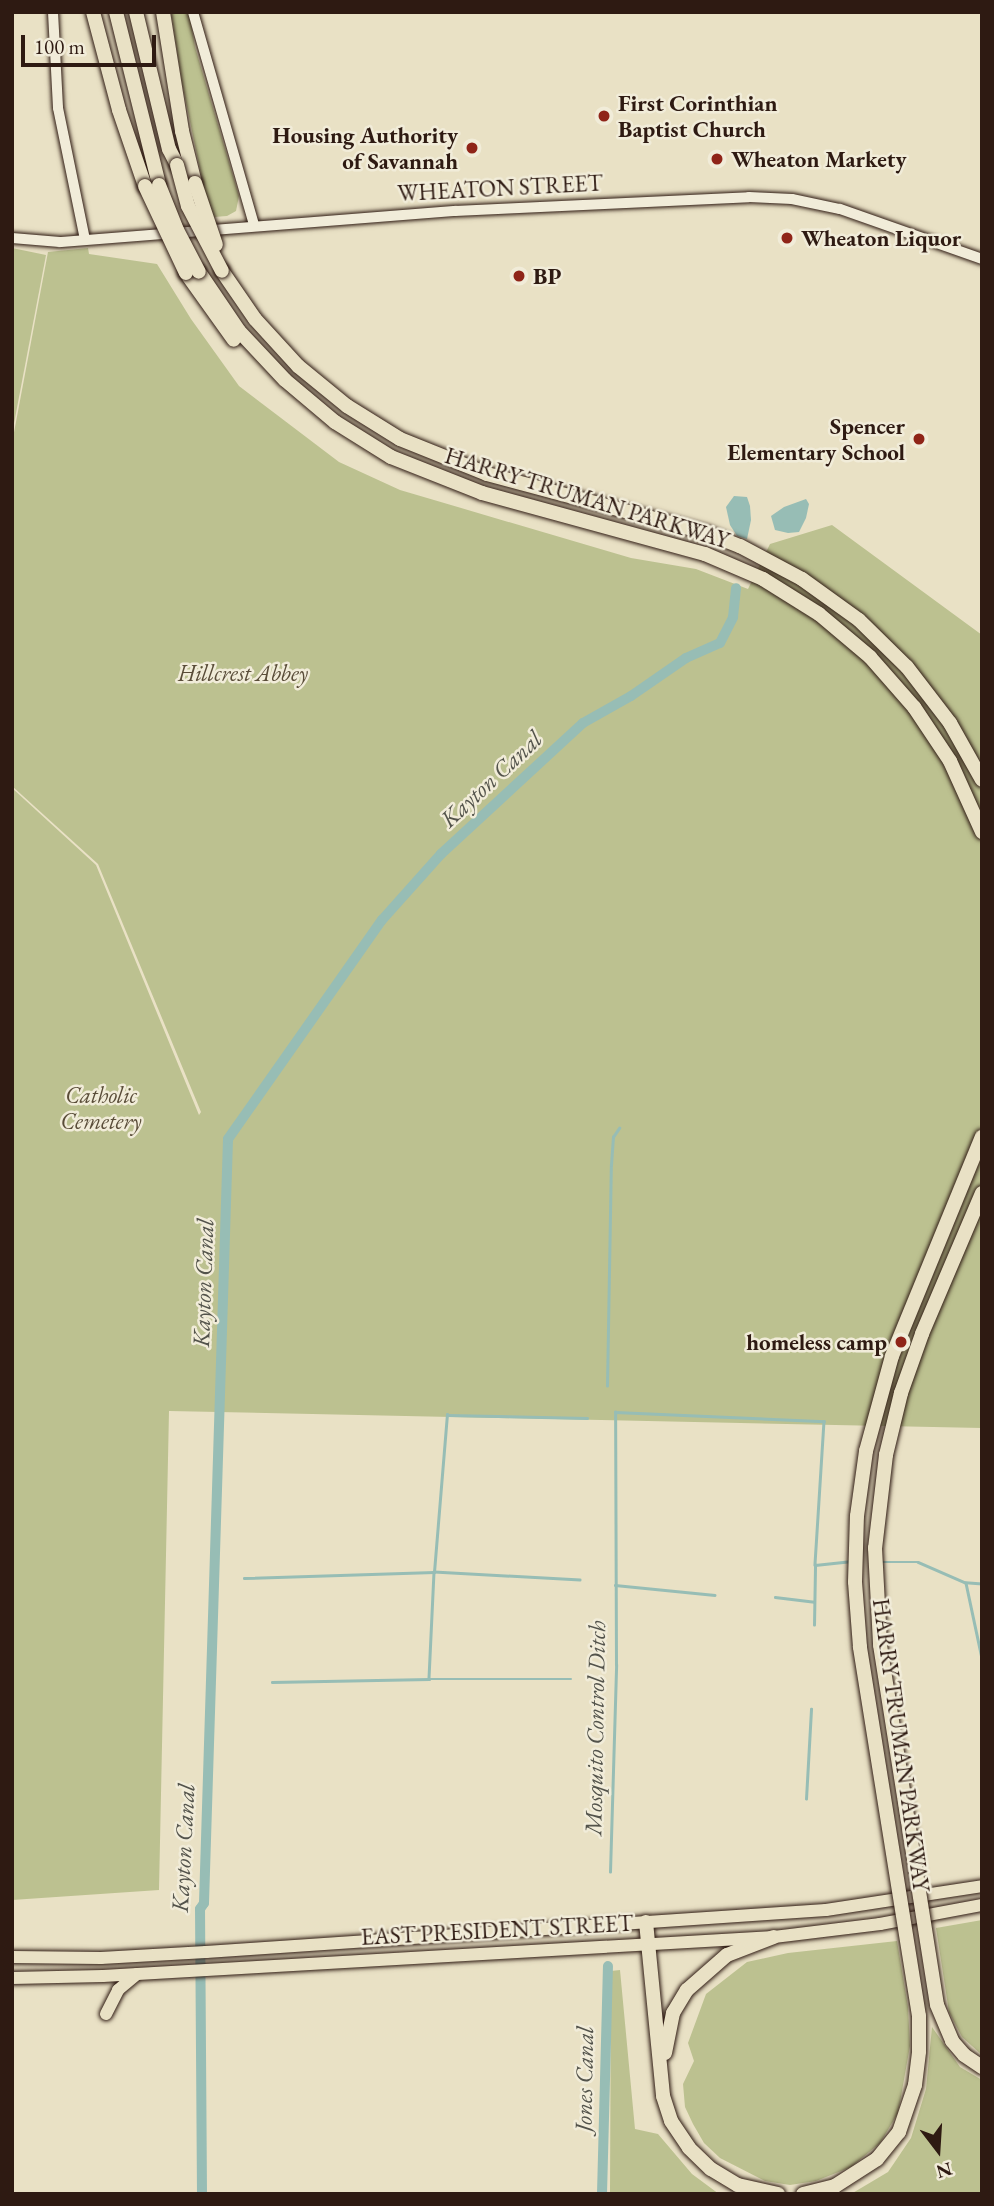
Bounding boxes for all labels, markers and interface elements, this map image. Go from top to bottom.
scale bar [24,21,159,65]
text: 100 m [34,33,85,60]
place label: First Corinthian Baptist Church [618,89,777,143]
marker: First Corinthian Baptist Church [596,108,612,124]
place label: Housing Authority of Savannah [272,121,458,175]
marker: Housing Authority of Savannah [464,140,480,156]
place label: Wheaton Markety [731,145,906,173]
marker: Wheaton Markety [709,151,725,167]
street label: WHEATON STREET [397,169,603,207]
place label: Wheaton Liquor [801,224,961,252]
marker: Wheaton Liquor [779,230,795,246]
place label: BP [533,262,561,290]
marker: BP [511,268,527,284]
place label: Spencer Elementary School [727,412,905,466]
marker: Spencer Elementary School [911,431,927,447]
street label: HARRY TRUMAN PARKWAY [442,442,732,554]
park label: Hillcrest Abbey [178,659,308,687]
water label: Kayton Canal [434,725,548,833]
park label: Catholic Cemetery [61,1081,141,1135]
water label: Kayton Canal [186,1218,220,1348]
place label: homeless camp [746,1328,887,1356]
marker: homeless camp [893,1334,909,1350]
street label: HARRY TRUMAN PARKWAY [867,1597,935,1893]
water label: Mosquito Control Ditch [579,1620,611,1836]
water label: Kayton Canal [165,1783,201,1913]
street label: EAST PRESIDENT STREET [360,1909,634,1951]
water label: Jones Canal [569,2026,599,2132]
north arrow [903,2115,973,2185]
text: N [933,2156,955,2185]

